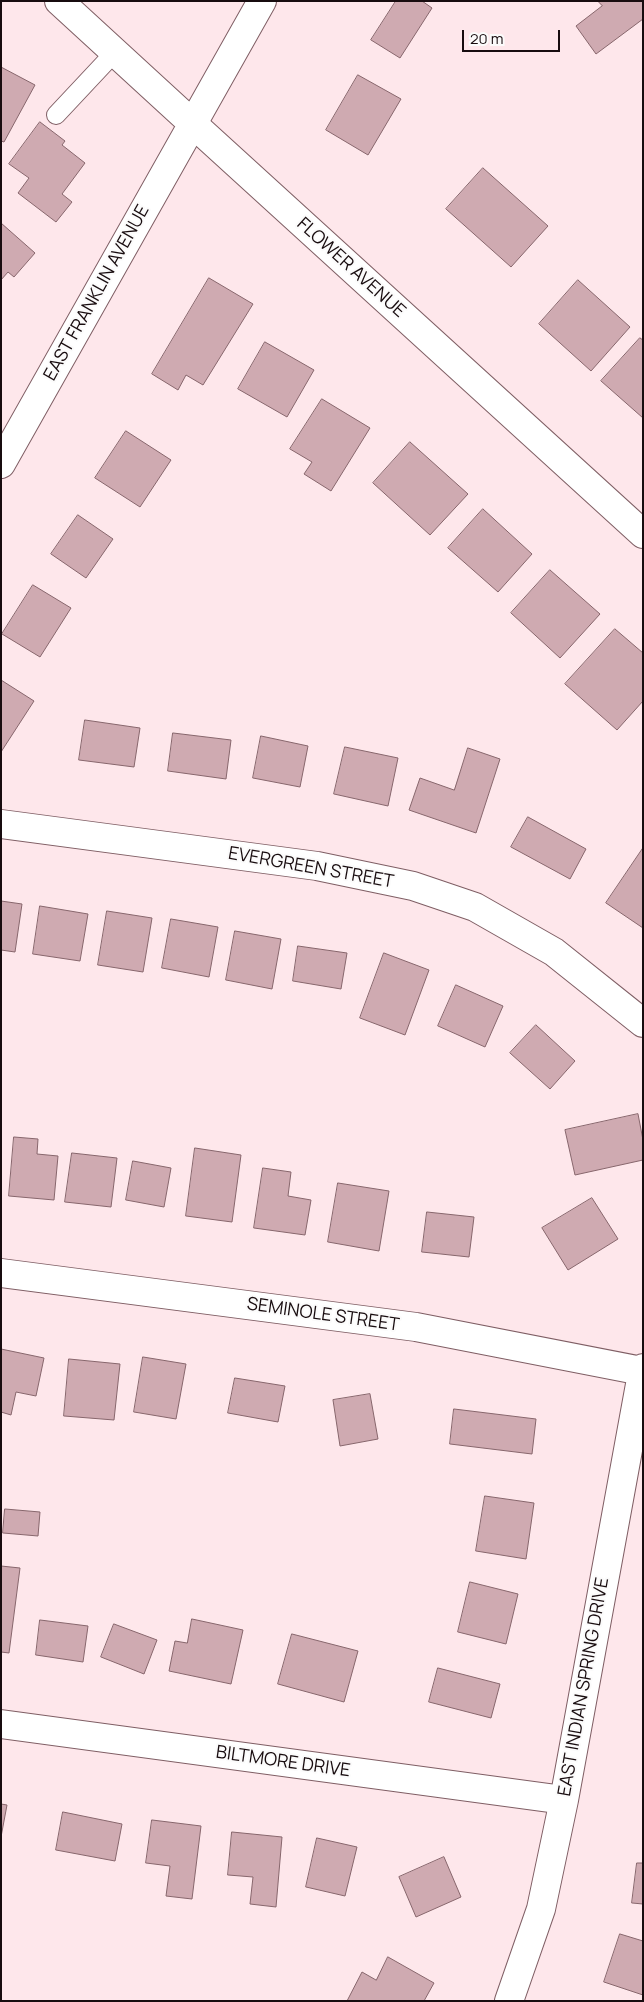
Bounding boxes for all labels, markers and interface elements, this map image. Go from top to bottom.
scale bar [464,20,562,52]
text: 20 m [470,28,503,49]
street label: EAST FRANKLIN AVENUE [40,201,154,385]
street label: FLOWER AVENUE [292,214,410,322]
street label: EVERGREEN STREET [227,843,395,893]
street label: SEMINOLE STREET [245,1294,401,1336]
street label: EAST INDIAN SPRING DRIVE [554,1576,614,1798]
street label: BILTMORE DRIVE [214,1742,352,1782]

